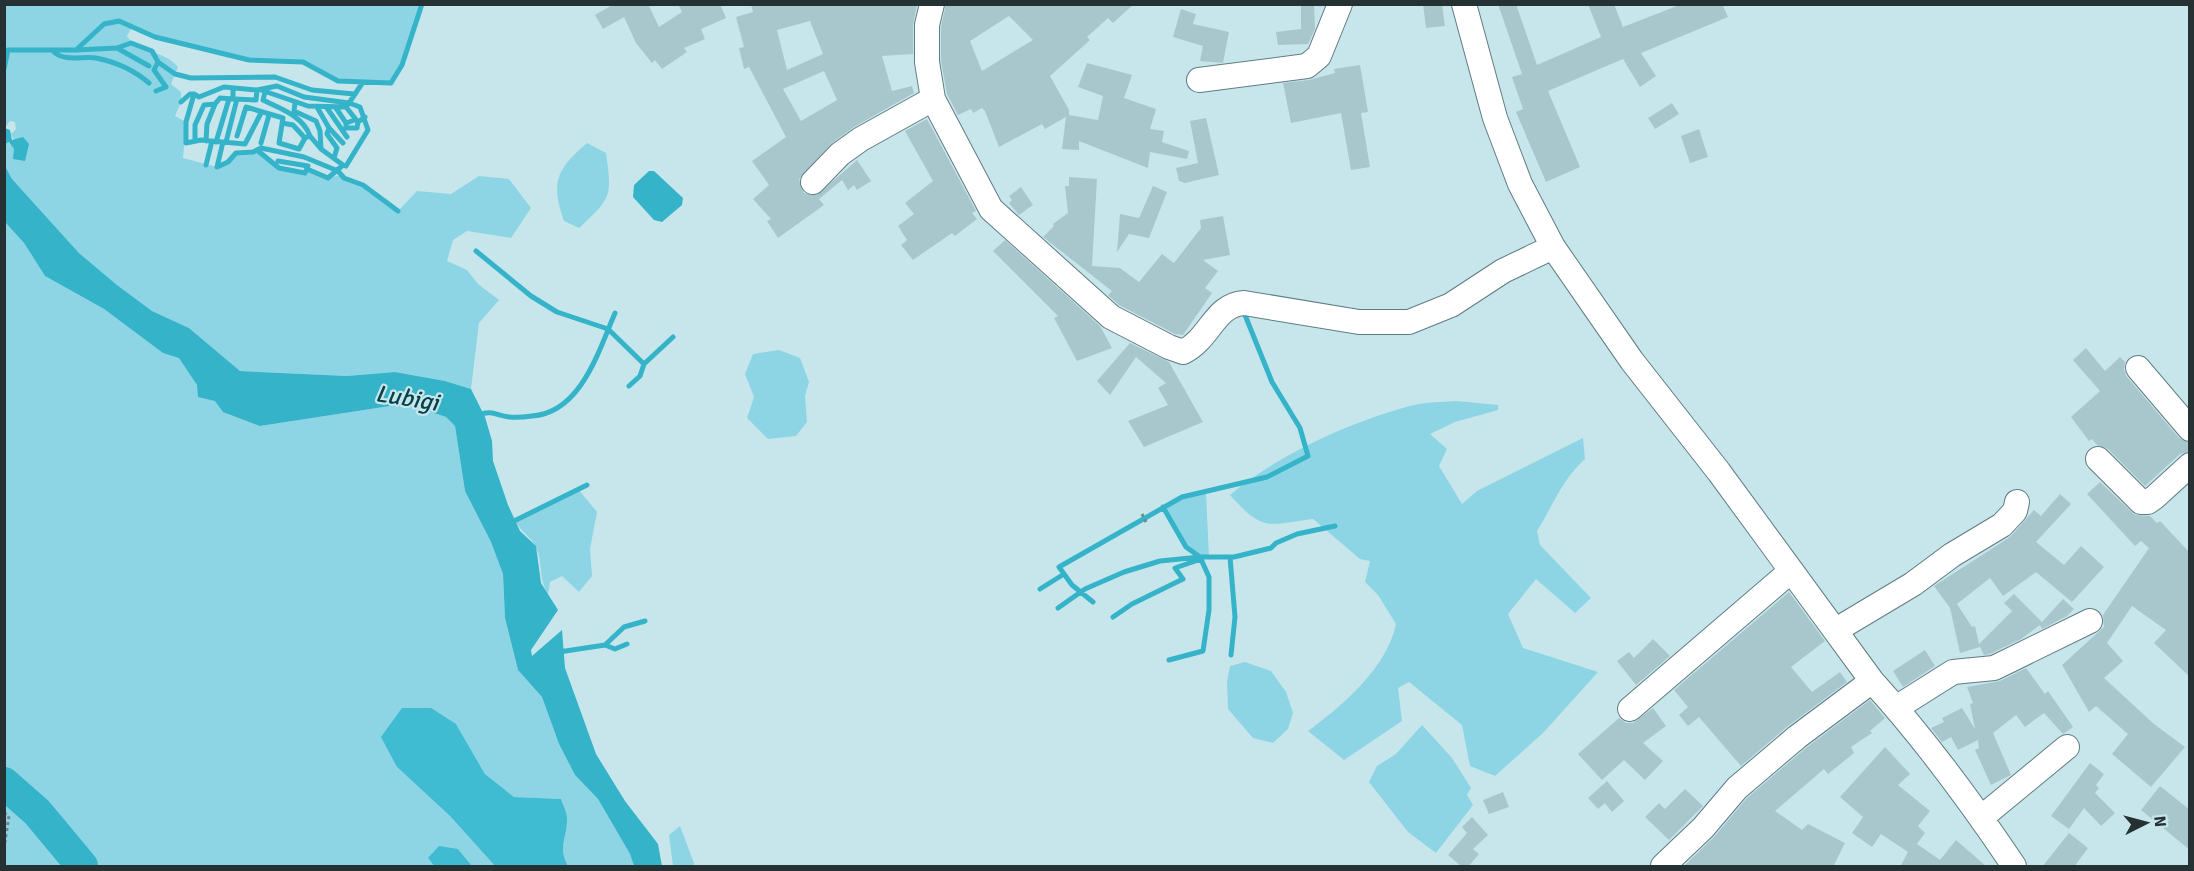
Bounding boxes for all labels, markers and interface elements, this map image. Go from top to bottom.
water label: Lubigi [373,378,443,418]
north arrow [2116,793,2176,853]
text: N [2149,815,2170,828]

